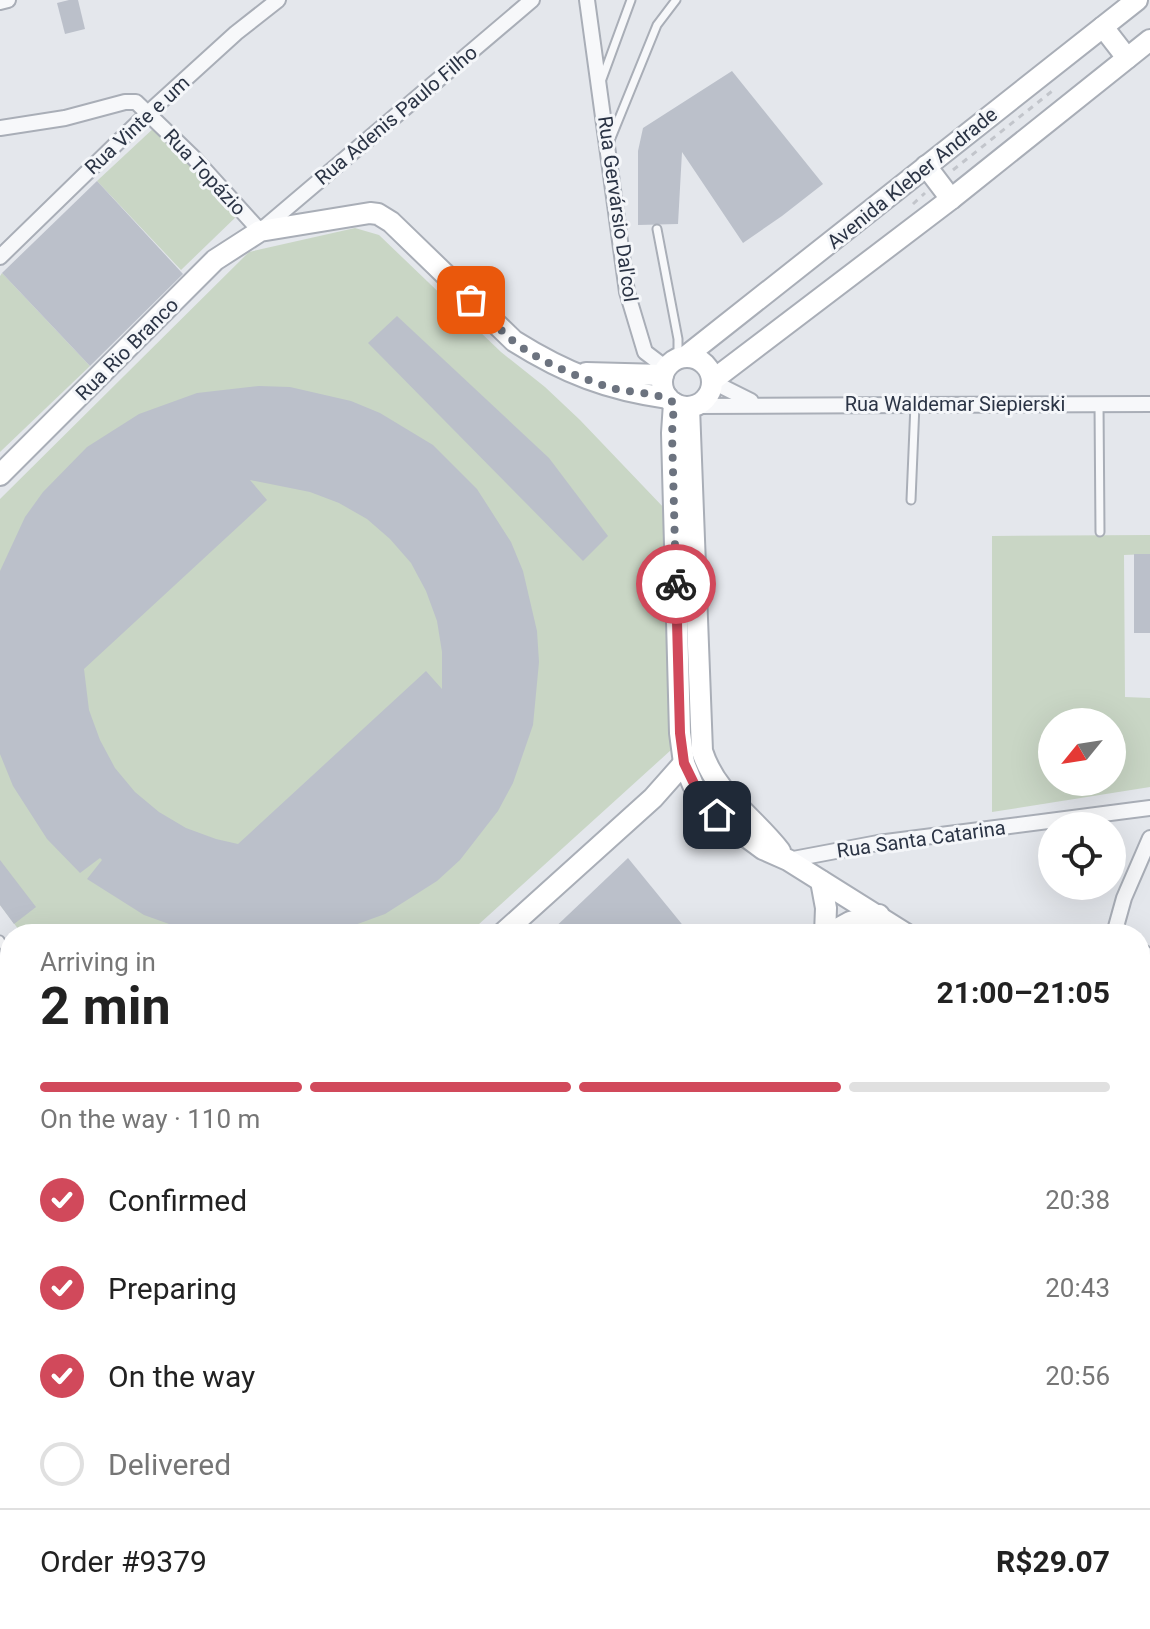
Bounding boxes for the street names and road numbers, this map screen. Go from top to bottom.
street label: Rua Adenis Paulo Filho [310,40,482,190]
street label: Rua Vinte e um [80,71,194,179]
street label: Avenida Kleber Andrade [822,102,1002,254]
street label: Rua Gervársio Dal'col [593,114,643,304]
street label: Rua Topázio [159,124,251,220]
street label: Rua Rio Branco [71,293,183,405]
street label: Rua Waldemar Siepierski [845,392,1065,416]
street label: Rua Santa Catarina [835,815,1007,863]

